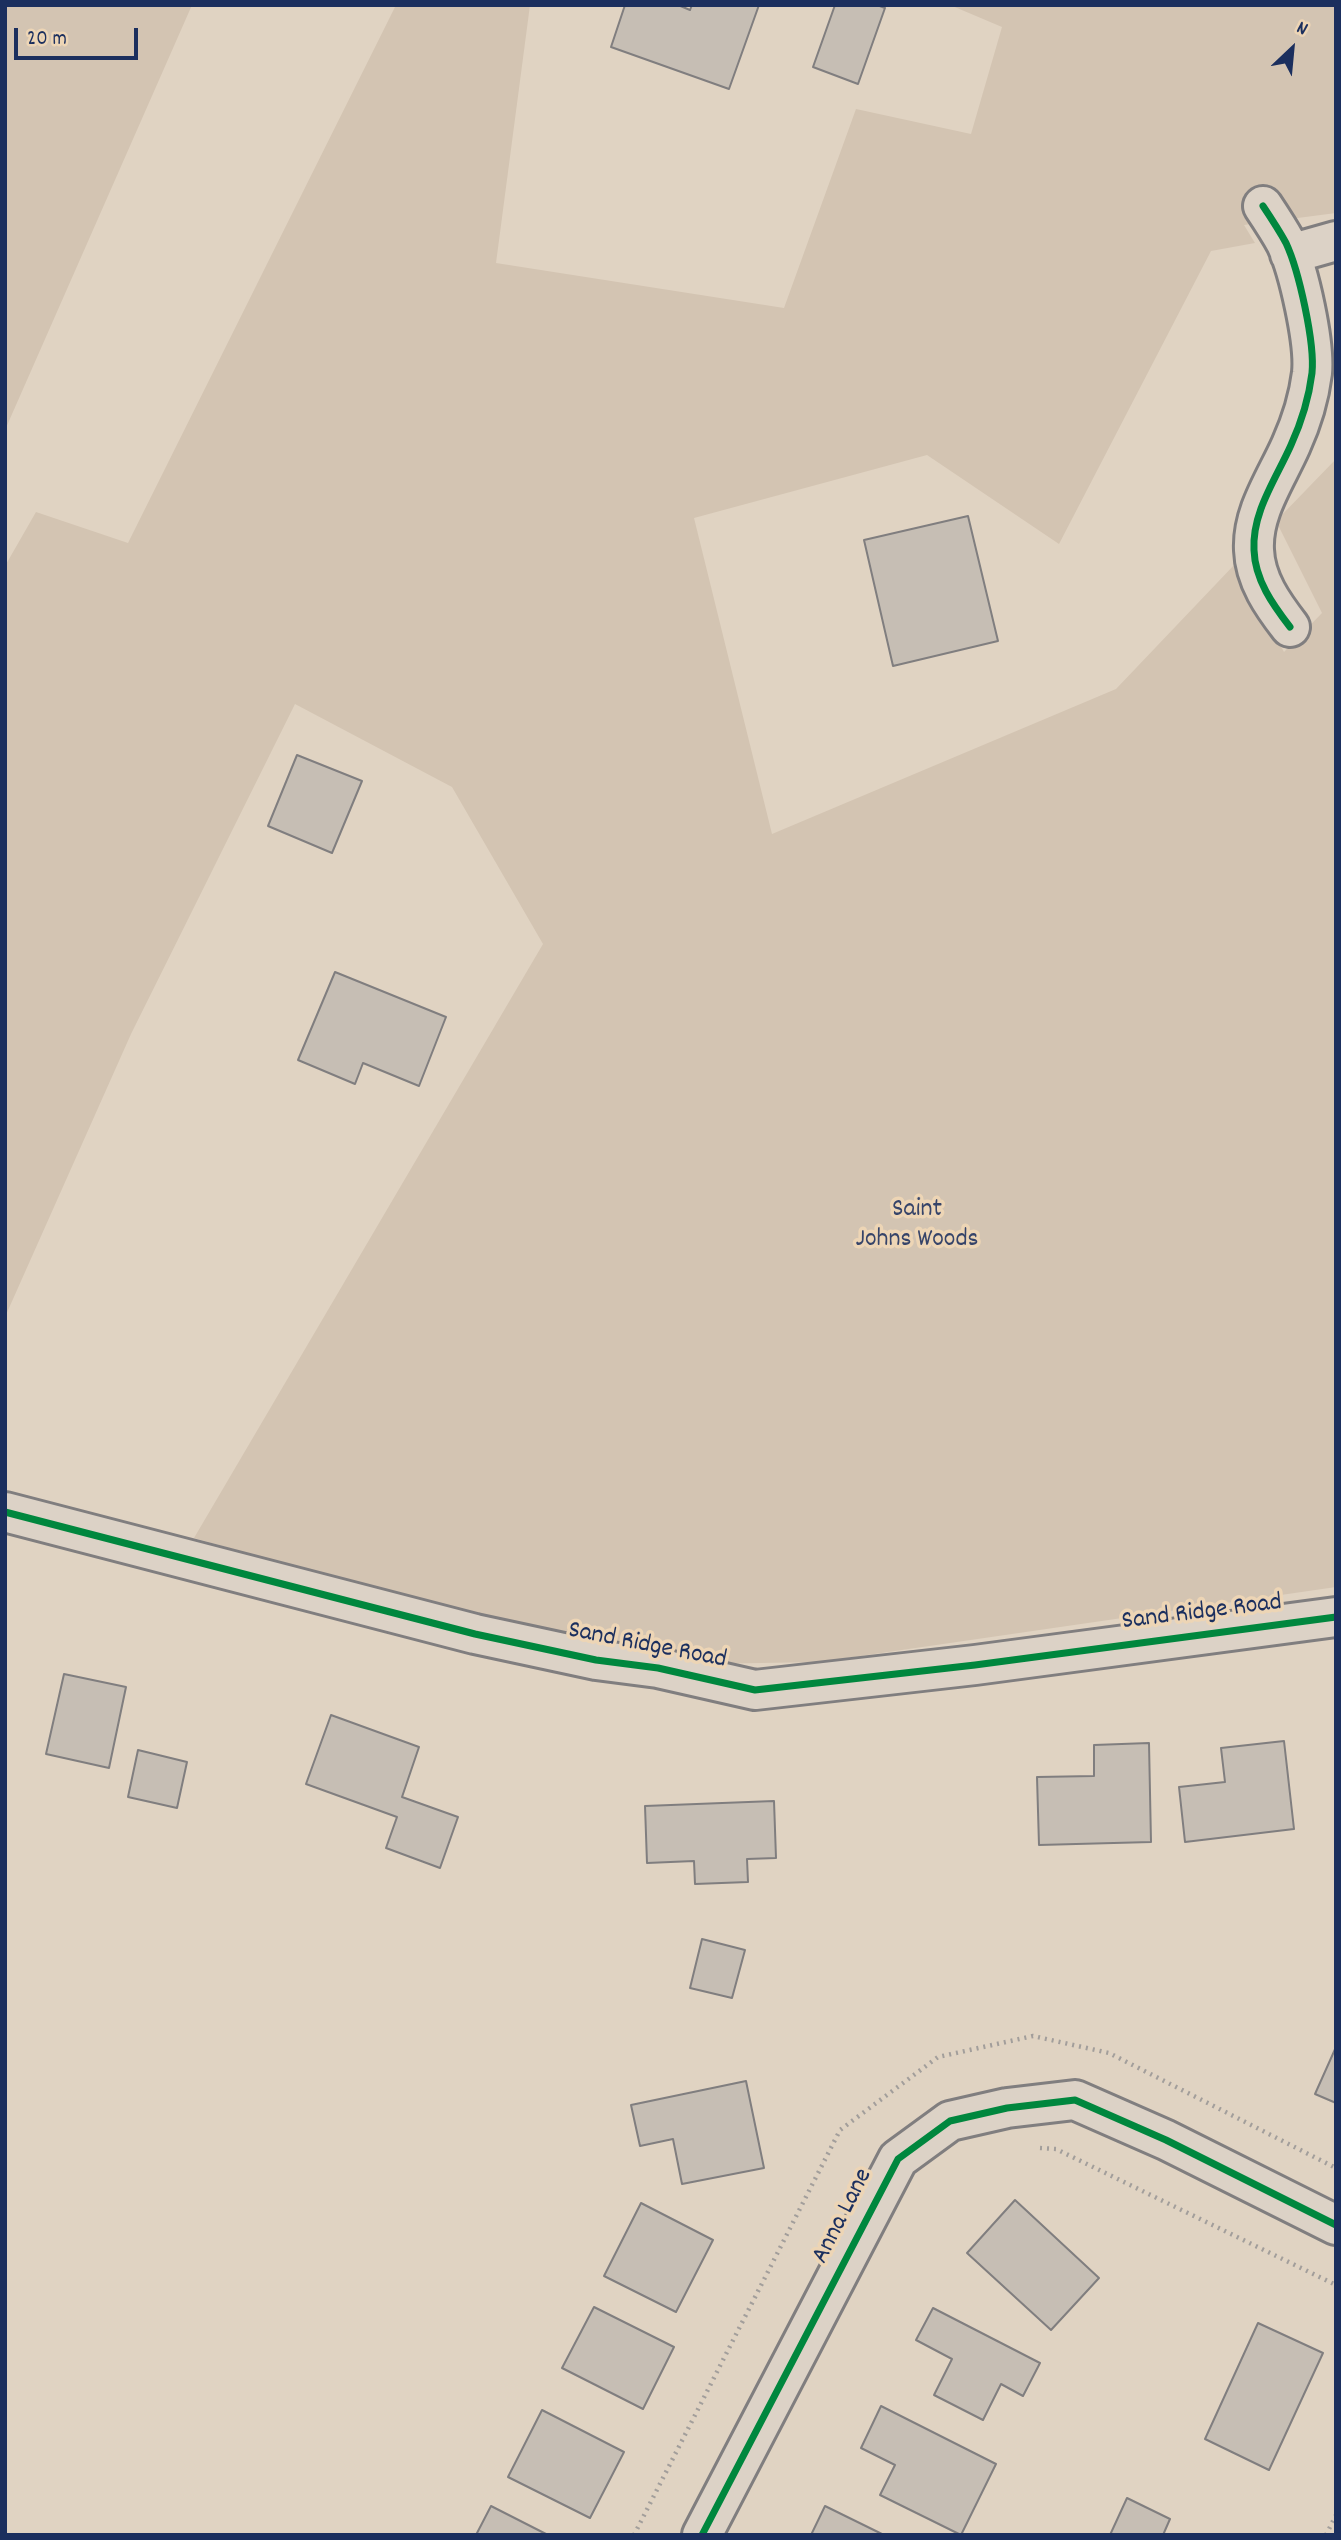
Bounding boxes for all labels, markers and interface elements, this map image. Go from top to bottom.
scale bar [18,14,142,58]
north arrow [1257,14,1327,84]
text: N [1291,15,1312,44]
text: 20 m [27,25,67,55]
park label: Saint Johns Woods [855,1195,979,1256]
street label: Sand Ridge Road [1120,1589,1284,1639]
street label: Sand Ridge Road [565,1616,729,1678]
street label: Anna Lane [807,2164,881,2270]

